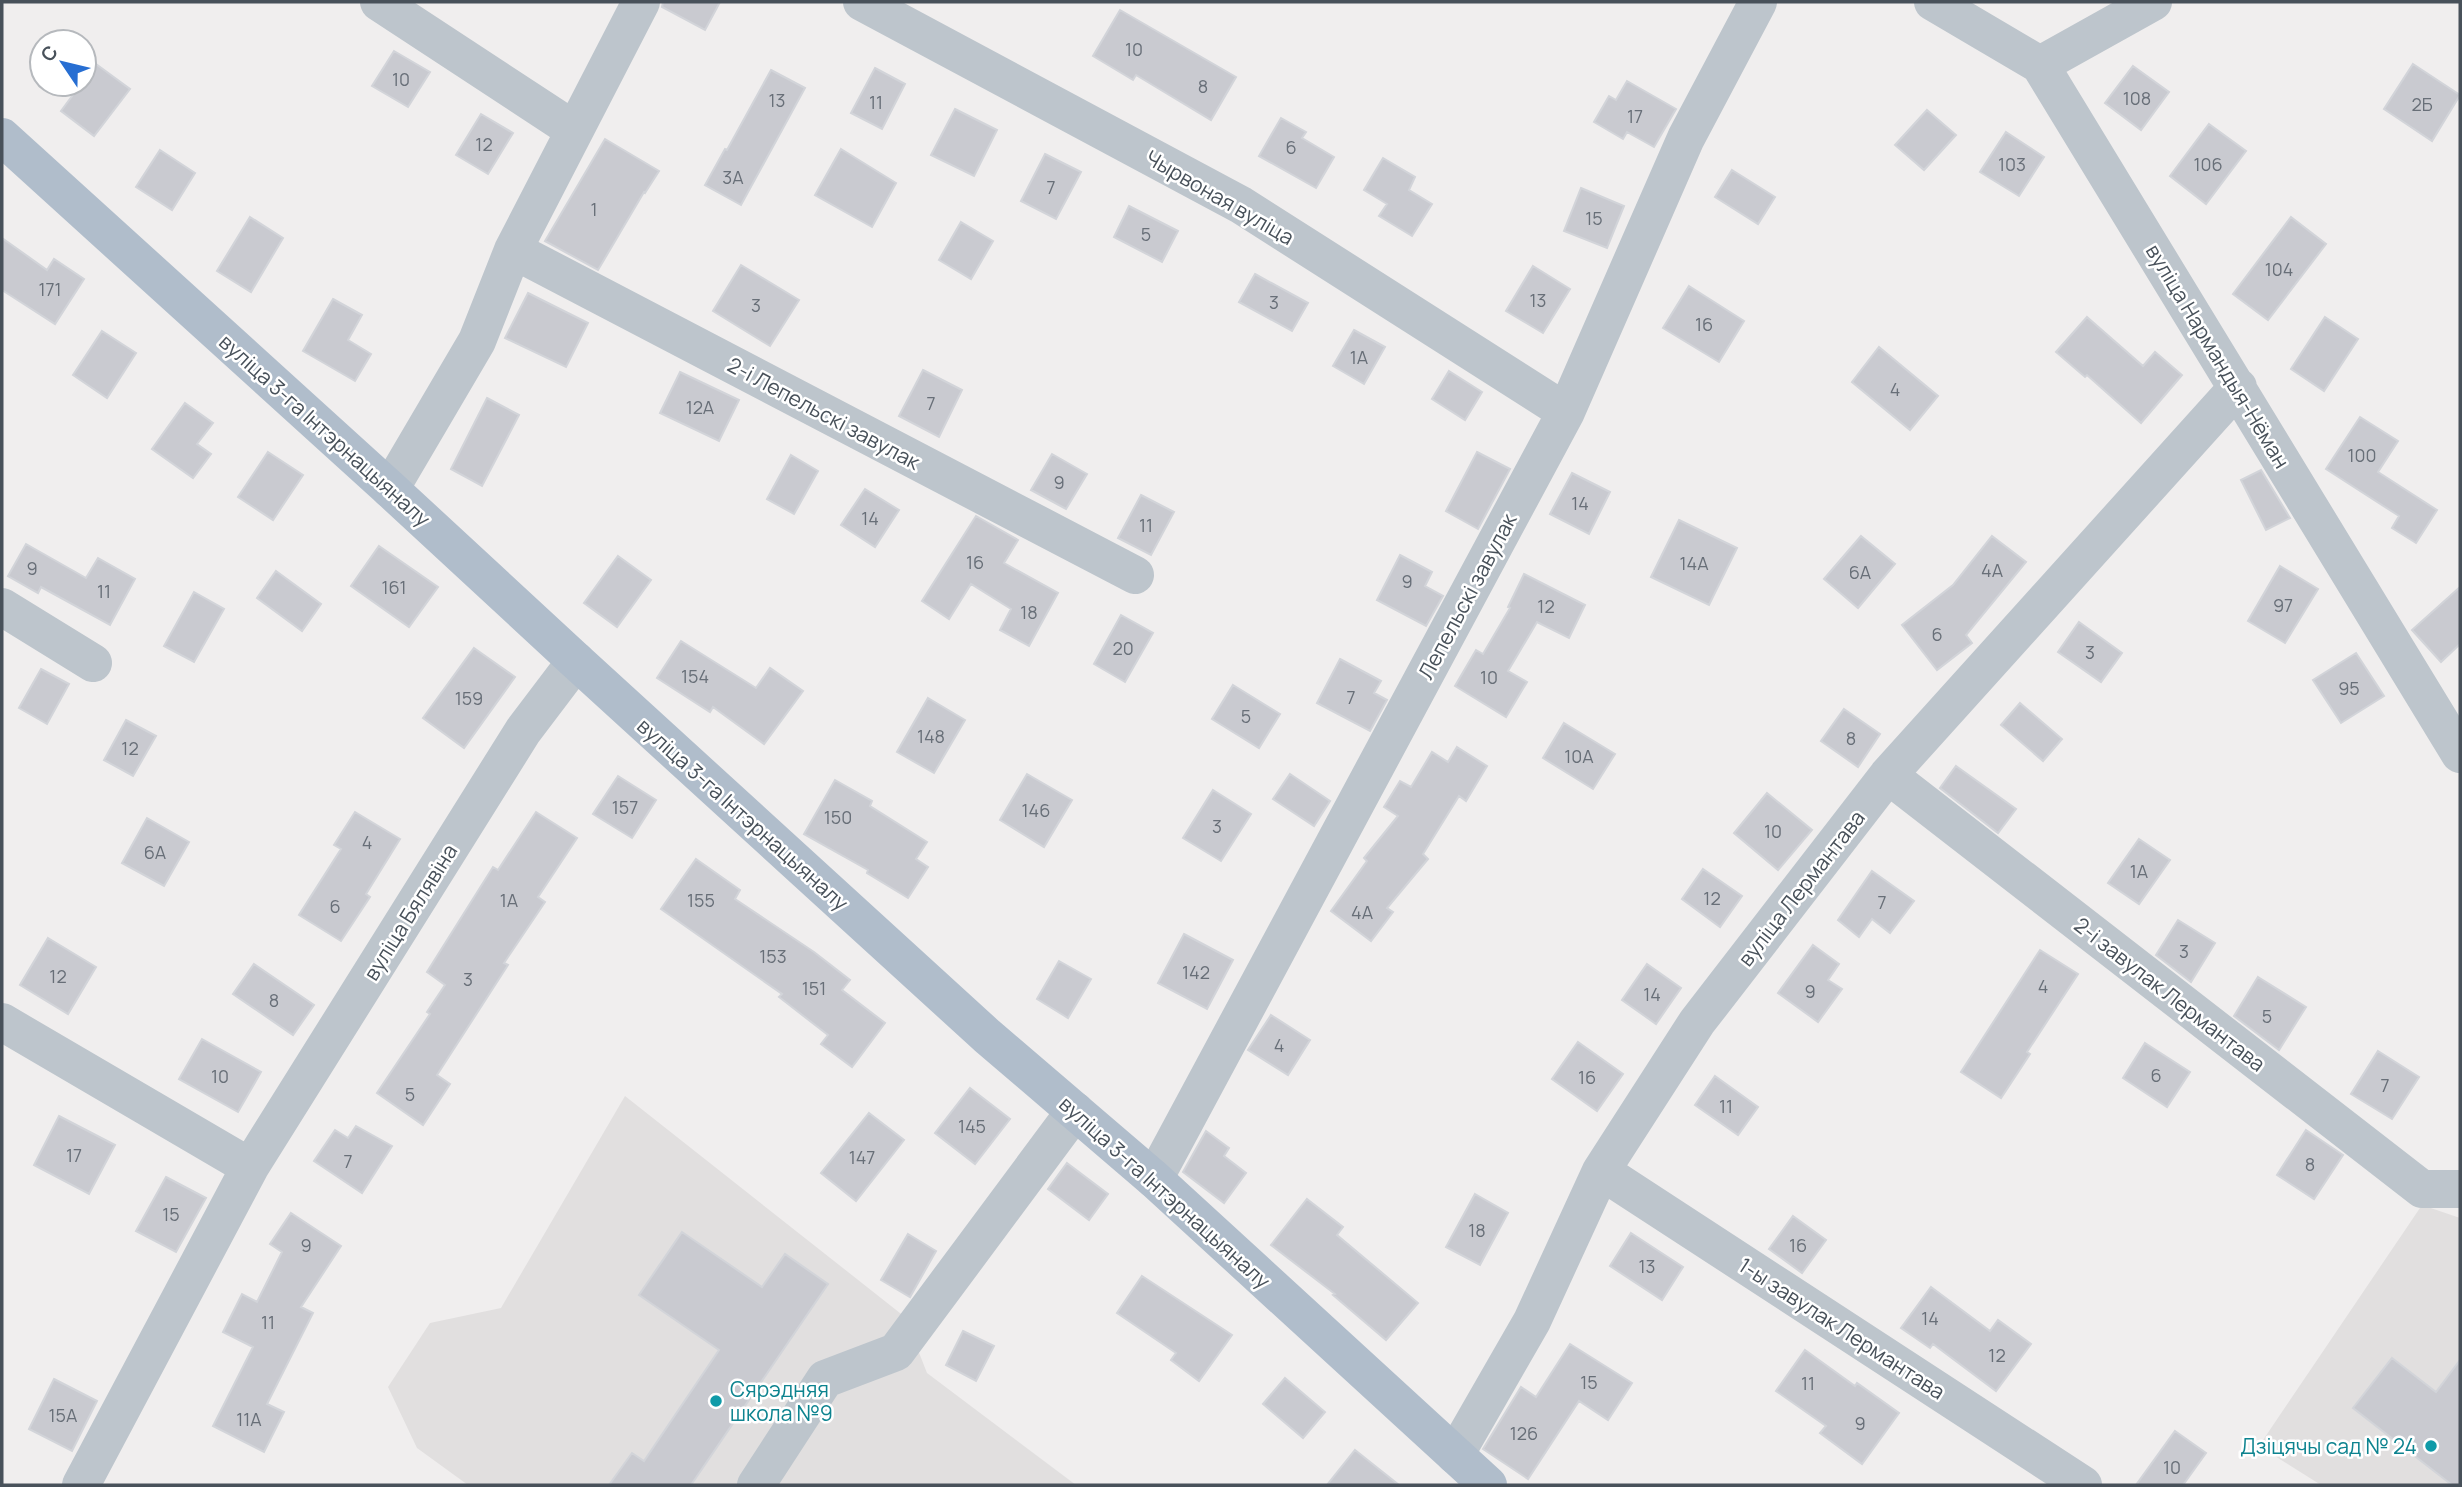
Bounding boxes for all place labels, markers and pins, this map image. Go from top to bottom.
place label: Сярэдняя школа №9 [730,1375,833,1427]
marker: Сярэдняя школа №9 [708,1393,724,1409]
place label: Дзіцячы сад № 24 [2240,1432,2417,1460]
marker: Дзіцячы сад № 24 [2423,1438,2439,1454]

